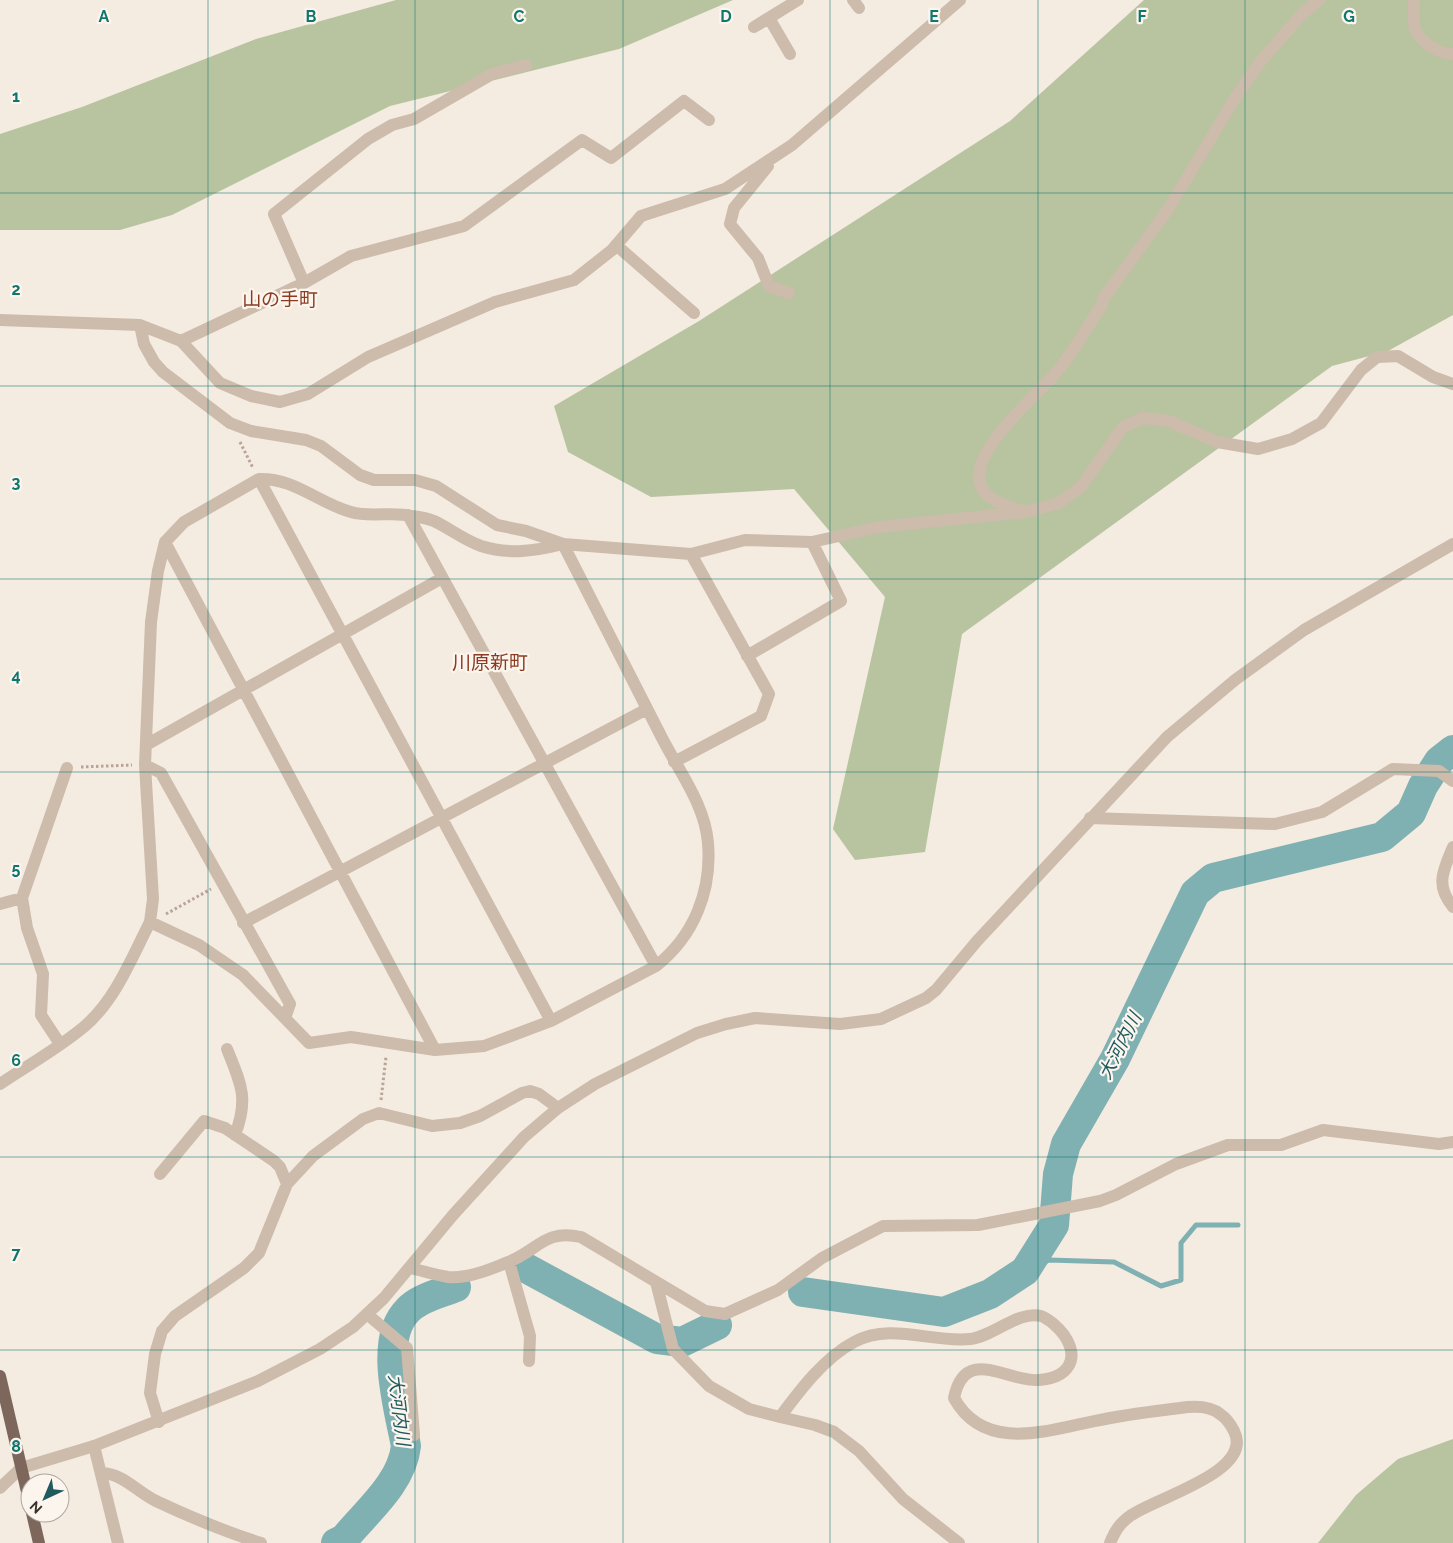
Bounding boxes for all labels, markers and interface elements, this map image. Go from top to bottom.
text: A [99,7,110,26]
text: B [306,7,317,26]
text: C [514,7,525,26]
text: D [720,7,732,26]
text: E [929,7,939,26]
text: F [1137,7,1147,26]
text: G [1343,7,1355,26]
text: 1 [12,87,20,106]
text: 2 [11,280,21,299]
district label: 山の手町 [242,288,318,310]
text: 3 [12,473,21,492]
district label: 川原新町 [452,651,528,673]
text: 4 [11,666,21,685]
text: 5 [12,859,21,878]
water label: 大河内川 [1094,1007,1146,1083]
text: 6 [11,1051,21,1070]
text: 7 [12,1244,21,1263]
water label: 大河内川 [385,1373,415,1449]
text: 8 [11,1437,21,1456]
north arrow [20,1473,70,1523]
text: N [27,1498,45,1517]

